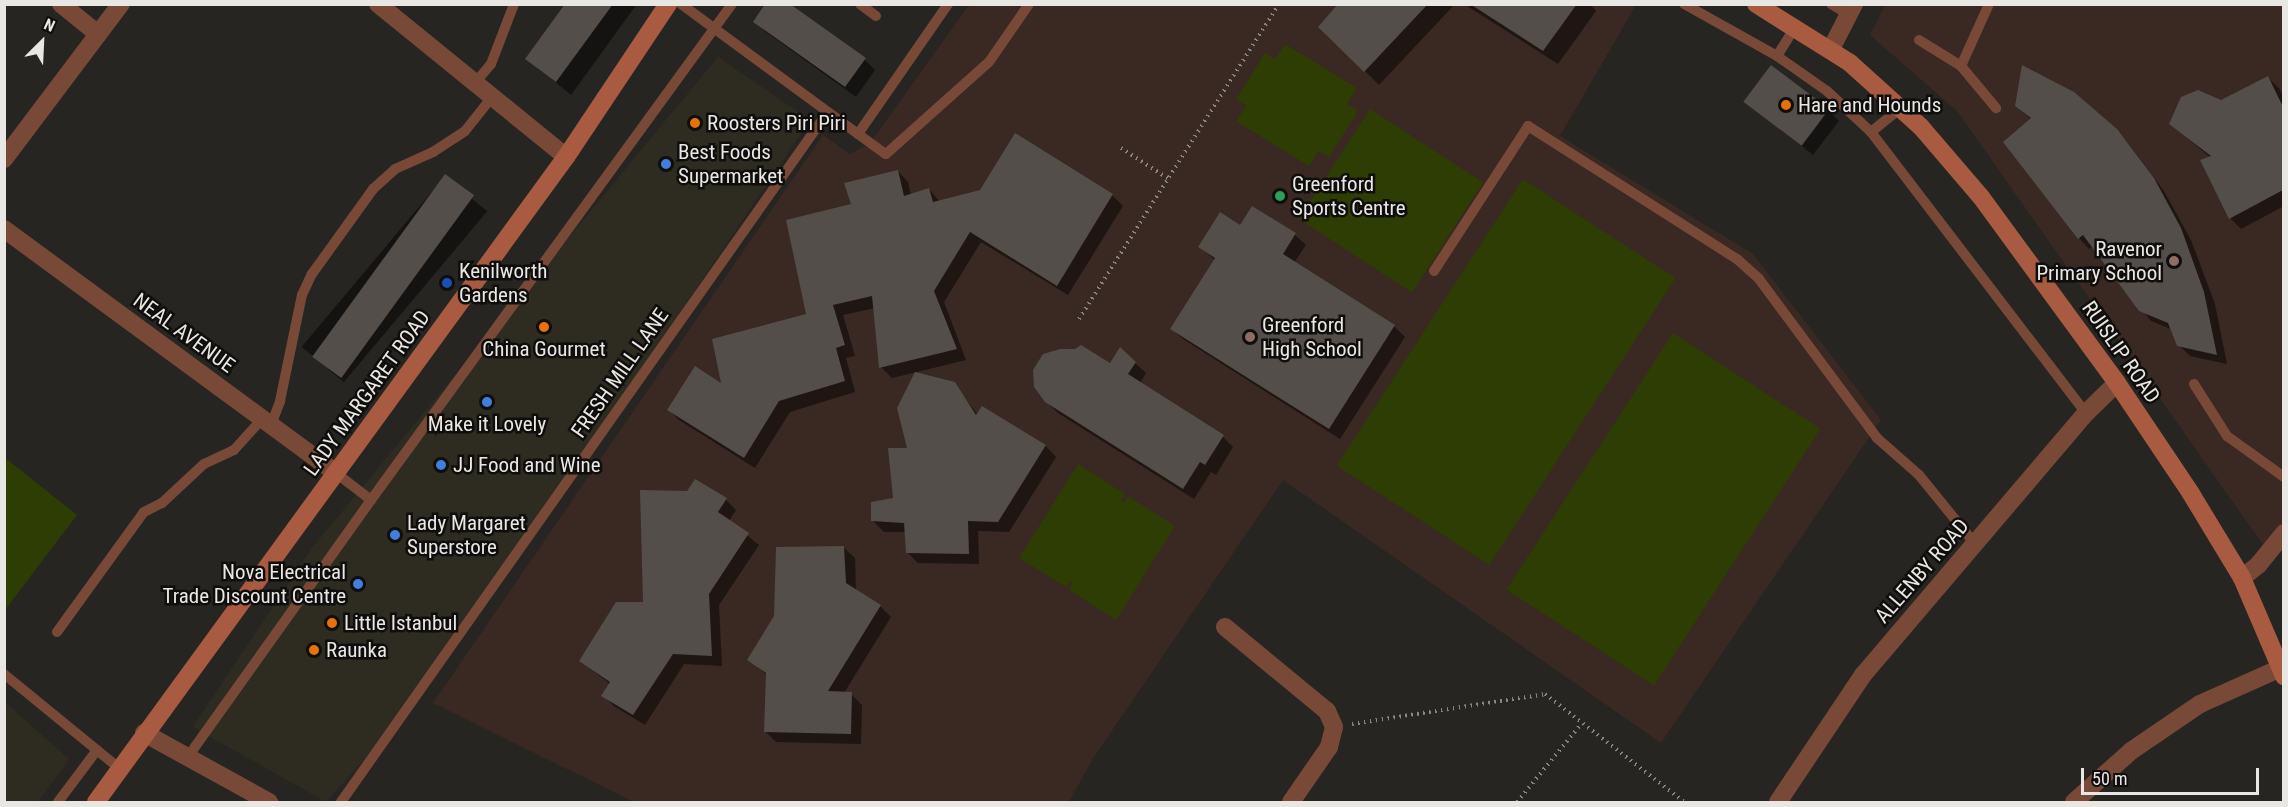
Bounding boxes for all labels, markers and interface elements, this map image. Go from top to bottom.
north arrow [12,12,72,72]
text: N [41,14,58,36]
place label: Hare and Hounds [1798,92,1941,118]
marker: Hare and Hounds [1779,98,1793,112]
place label: Roosters Piri Piri [707,110,846,136]
marker: Roosters Piri Piri [688,116,702,130]
place label: Best Foods Supermarket [678,139,783,189]
marker: Best Foods Supermarket [659,157,673,171]
place label: Greenford Sports Centre [1292,171,1405,221]
marker: Greenford Sports Centre [1273,189,1287,203]
place label: Ravenor Primary School [2036,236,2162,286]
marker: Ravenor Primary School [2167,254,2181,268]
place label: Kenilworth Gardens [459,258,547,308]
marker: Kenilworth Gardens [440,276,454,290]
street label: NEAL AVENUE [128,288,240,378]
street label: RUISLIP ROAD [2077,296,2165,408]
street label: FRESH MILL LANE [566,303,674,443]
street label: LADY MARGARET ROAD [298,305,436,481]
place label: Greenford High School [1262,312,1362,362]
marker: China Gourmet [537,320,551,334]
marker: Greenford High School [1243,330,1257,344]
place label: China Gourmet [482,336,606,362]
marker: Make it Lovely [480,395,494,409]
place label: Make it Lovely [428,411,546,437]
place label: JJ Food and Wine [453,452,601,478]
marker: JJ Food and Wine [434,458,448,472]
place label: Lady Margaret Superstore [407,510,526,560]
street label: ALLENBY ROAD [1870,514,1974,628]
marker: Lady Margaret Superstore [388,528,402,542]
place label: Nova Electrical Trade Discount Centre [163,559,346,609]
marker: Nova Electrical Trade Discount Centre [351,577,365,591]
place label: Little Istanbul [344,610,457,636]
marker: Little Istanbul [325,616,339,630]
place label: Raunka [326,637,387,663]
marker: Raunka [307,643,321,657]
scale bar [2084,756,2262,794]
text: 50 m [2092,768,2127,789]

